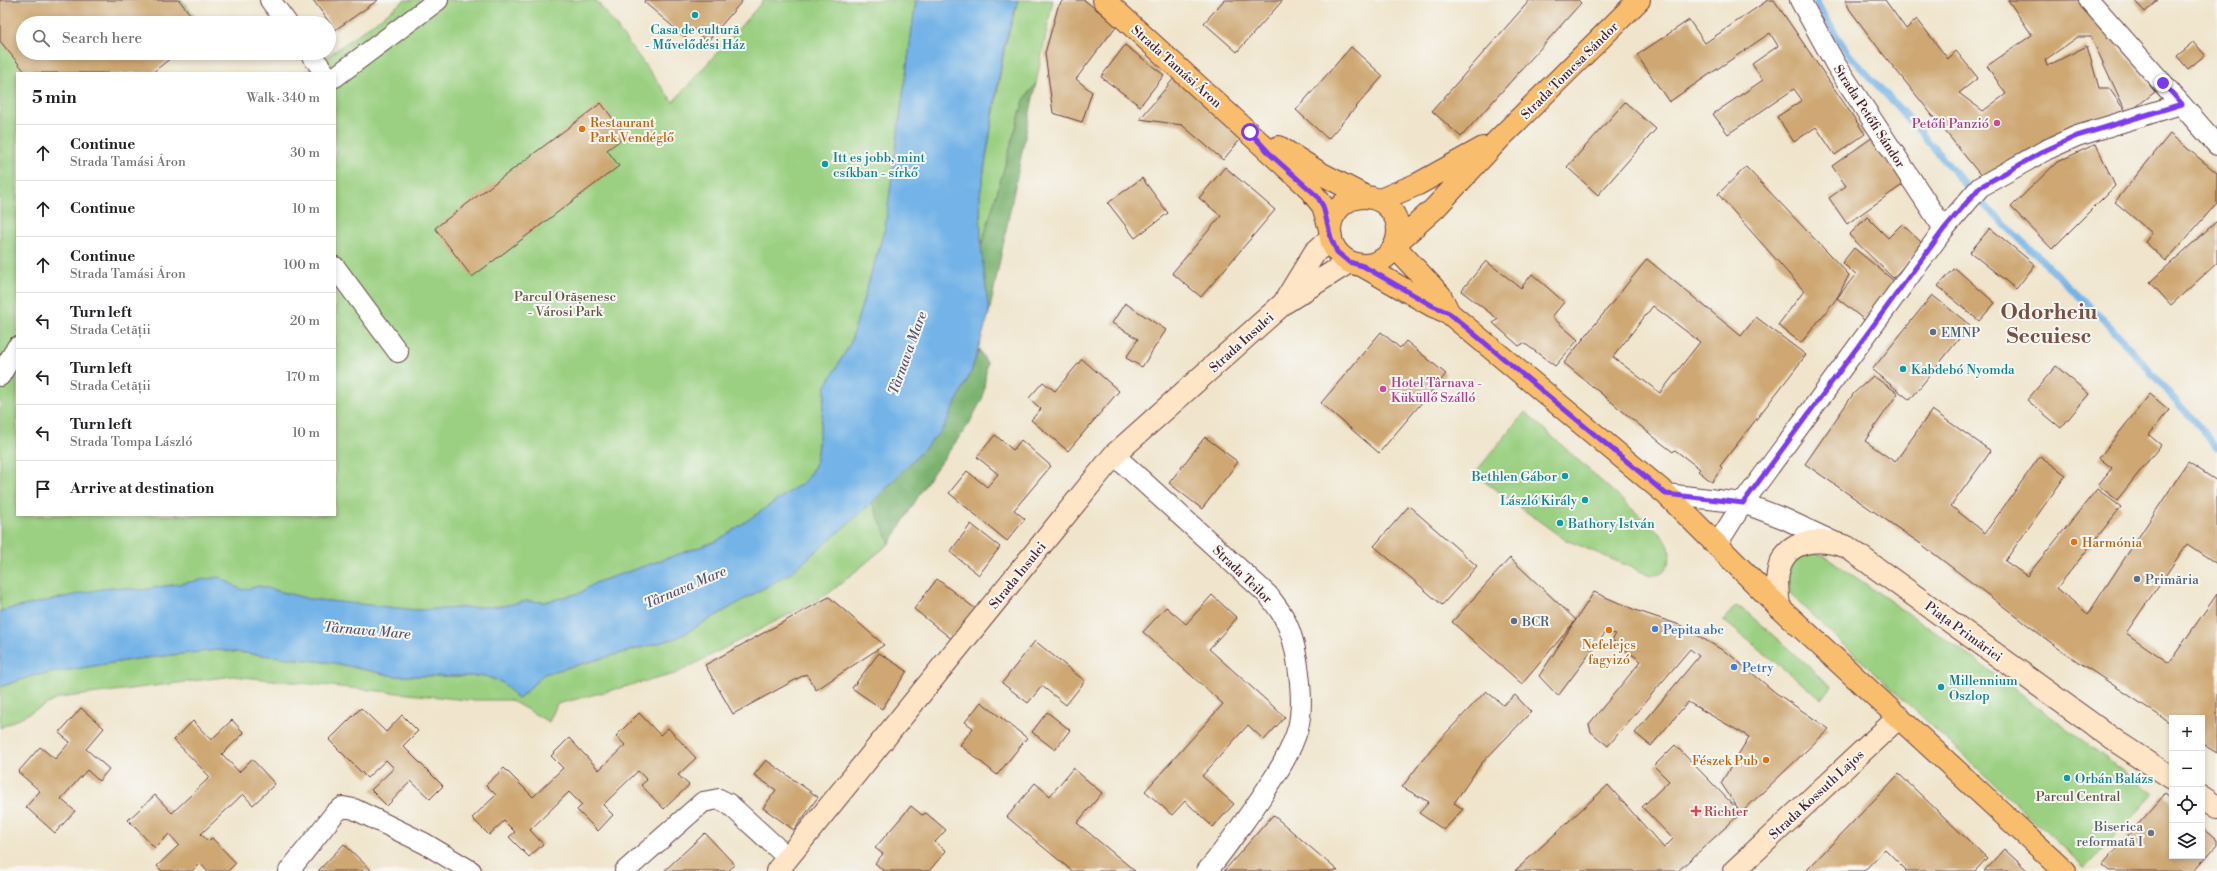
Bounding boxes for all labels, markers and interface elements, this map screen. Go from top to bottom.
marker: Casa de cultură - Művelődési Ház [690,10,700,20]
search box [16,16,336,60]
street label: Strada Tomcsa Sándor [1518,18,1622,123]
street label: Strada Tamási Áron [1128,21,1226,112]
place label: Casa de cultură - Művelődési Ház [645,22,745,53]
icon: search [30,27,52,49]
text: Search here [62,29,142,48]
street label: Strada Petőfi Sándor [1830,62,1909,171]
route end [2154,74,2172,92]
text: 5 min [32,87,77,109]
text: Walk · 340 m [247,90,320,106]
place label: Restaurant Park Vendéglő [590,115,675,146]
place label: Petőfi Panzió [1912,116,1989,132]
marker: Petőfi Panzió [1992,118,2002,128]
route start [1241,123,1259,141]
marker: Restaurant Park Vendéglő [577,124,587,134]
text: Continue [70,135,135,154]
icon: ahead [32,142,54,164]
text: 30 m [290,145,320,161]
place label: Itt es jobb, mint csíkban - sírkő [833,150,925,181]
text: Strada Tamási Áron [70,154,186,170]
marker: Itt es jobb, mint csíkban - sírkő [820,159,830,169]
icon: ahead [32,198,54,220]
text: Continue [70,199,135,218]
text: 10 m [292,201,320,217]
text: Continue [70,247,135,266]
icon: ahead [32,254,54,276]
text: 100 m [284,257,320,273]
text: Strada Tamási Áron [70,266,186,282]
park label: Parcul Orășenesc - Városi Park [514,289,616,320]
district label: Odorheiu Secuiesc [2001,300,2098,350]
text: Turn left [70,303,132,322]
water label: Târnava Mare [885,309,932,398]
icon: left [32,310,54,332]
street label: Strada Insulei [1206,310,1277,376]
text: 20 m [290,313,320,329]
text: Strada Cetății [70,322,151,338]
place label: EMNP [1941,325,1980,341]
marker: EMNP [1928,327,1938,337]
text: Turn left [70,359,132,378]
place label: Kabdebó Nyomda [1911,362,2015,378]
marker: Kabdebó Nyomda [1898,364,1908,374]
icon: left [32,366,54,388]
text: 170 m [286,369,320,385]
place label: Hotel Târnava - Küküllő Szálló [1391,375,1482,406]
text: Strada Cetății [70,378,151,394]
marker: Hotel Târnava - Küküllő Szálló [1378,384,1388,394]
text: Turn left [70,415,132,434]
icon: left [32,422,54,444]
text: 10 m [292,425,320,441]
text: Strada Tompa László [70,434,193,450]
place label: Bethlen Gábor [1470,469,1557,485]
marker: Bethlen Gábor [1560,471,1570,481]
icon: arrive [32,478,54,500]
text: Arrive at destination [70,479,214,498]
place label: László Király [1500,493,1578,509]
marker: László Király [1580,495,1590,505]
place label: Bathory István [1567,516,1655,532]
marker: Bathory István [1555,518,1565,528]
place label: Harmónia [2082,535,2143,551]
marker: Harmónia [2069,537,2079,547]
street label: Strada Insulei [986,539,1050,612]
street label: Strada Teilor [1209,542,1276,607]
water label: Târnava Mare [642,562,730,613]
place label: Primăria [2145,572,2199,588]
marker: Primăria [2132,574,2142,584]
street label: Piața Primăriei [1922,598,2005,665]
place label: BCR [1521,614,1550,630]
marker: BCR [1509,616,1519,626]
water label: Târnava Mare [323,618,412,644]
place label: Pepita abc [1663,622,1724,638]
marker: Pepita abc [1650,624,1660,634]
marker: Nefelejcs fagyizó [1604,625,1614,635]
place label: Nefelejcs fagyizó [1582,637,1636,668]
place label: Petry [1742,660,1774,676]
marker: Petry [1729,662,1739,672]
place label: Millennium Oszlop [1949,673,2018,704]
marker: Millennium Oszlop [1936,682,1946,692]
map controls [2169,715,2205,859]
button: + [2169,715,2205,751]
street label: Strada Kossuth Lajos [1766,746,1868,843]
button: − [2169,751,2205,787]
place label: Fészek Pub [1692,753,1758,769]
marker: Fészek Pub [1761,755,1771,765]
place label: Orbán Balázs [2075,771,2153,787]
marker: Orbán Balázs [2062,773,2072,783]
button: locate [2169,787,2205,823]
park label: Parcul Central [2036,789,2120,805]
place label: Richter [1704,804,1749,820]
marker: Richter [1691,806,1701,816]
place label: Biserica reformată I [2076,819,2143,850]
button: layers [2169,823,2205,859]
marker: Biserica reformată I [2146,828,2156,838]

